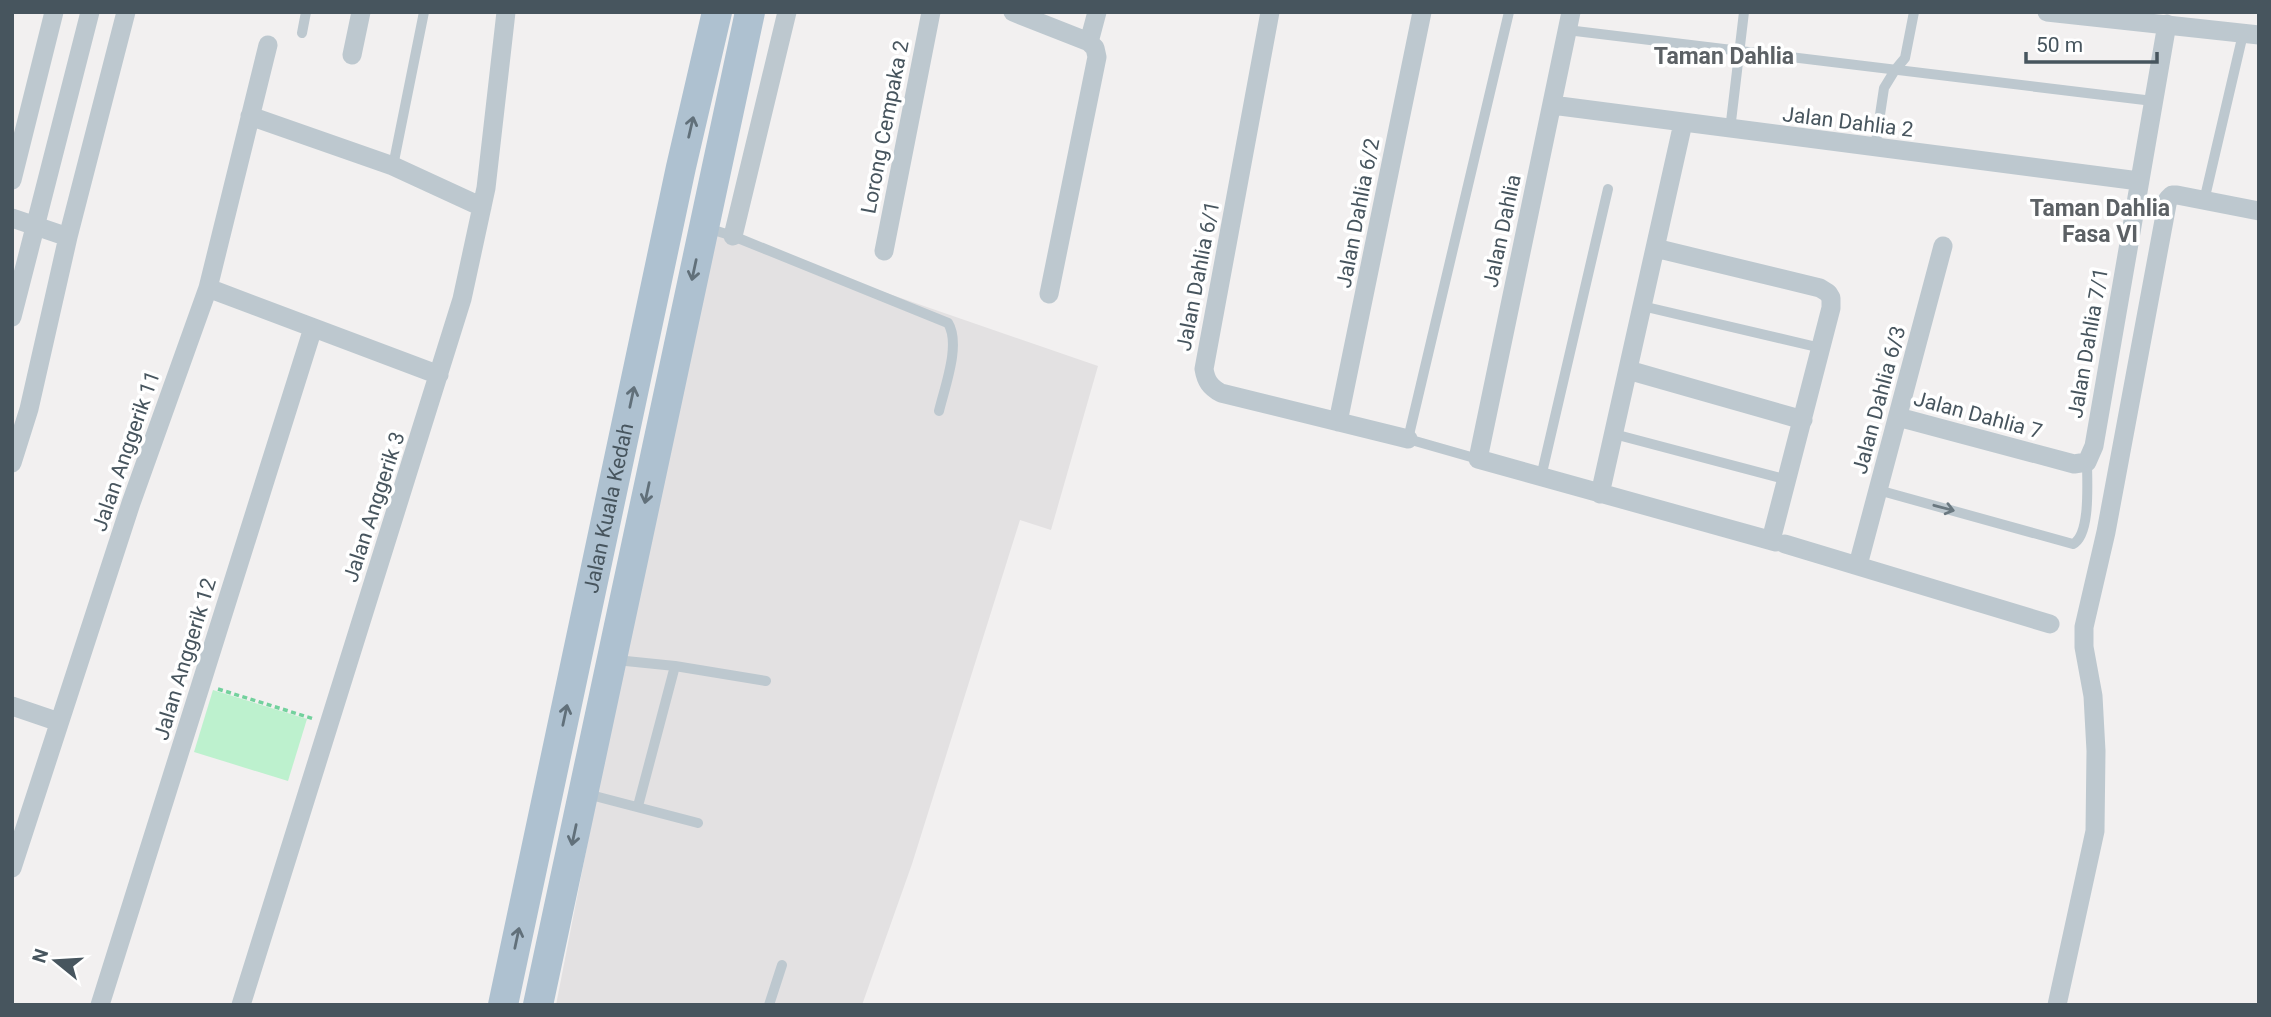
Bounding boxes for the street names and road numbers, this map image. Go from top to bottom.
street label: Lorong Cempaka 2 [856,38,914,216]
street label: Jalan Dahlia 2 [1781,102,1915,142]
street label: Jalan Dahlia 6/2 [1332,136,1384,290]
street label: Jalan Dahlia [1478,172,1526,290]
street label: Jalan Dahlia 6/1 [1172,199,1224,353]
street label: Jalan Dahlia 7/1 [2063,266,2113,420]
street label: Jalan Dahlia 6/3 [1848,323,1910,477]
street label: Jalan Anggerik 11 [87,368,165,534]
street label: Jalan Dahlia 7 [1911,386,2045,444]
street label: Jalan Kuala Kedah [579,421,638,595]
street label: Jalan Anggerik 3 [338,429,410,585]
street label: Jalan Anggerik 12 [149,575,221,743]

